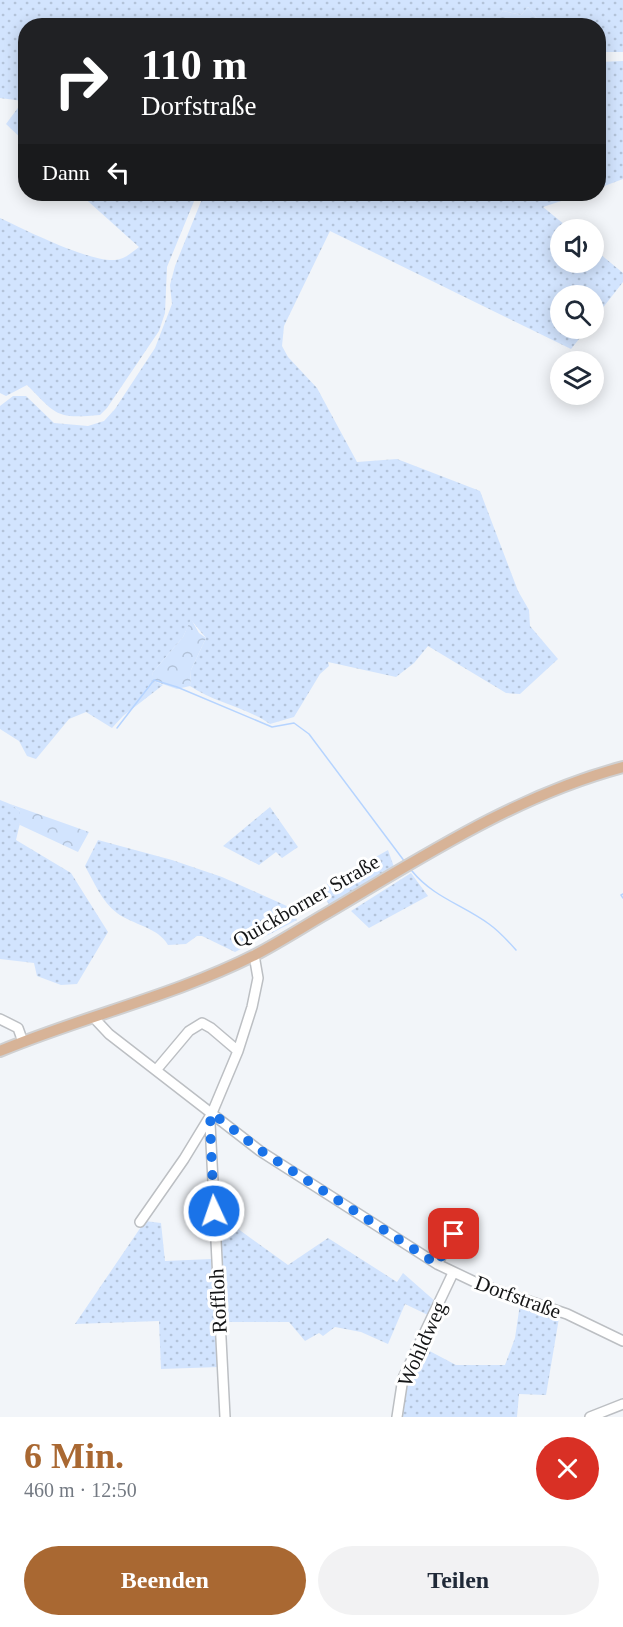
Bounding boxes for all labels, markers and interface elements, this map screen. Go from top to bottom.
icon: right [42,42,120,120]
text: 110 m [141,42,247,88]
text: Dorfstraße [141,91,256,121]
icon: left [102,156,135,189]
text: Dann [42,160,90,185]
map controls [550,219,604,405]
button: sound [550,219,604,273]
button: search [550,285,604,339]
button: layers [550,351,604,405]
street label: Quickborner Straße [229,849,383,953]
position arrow [182,1179,246,1243]
pin [428,1208,479,1259]
icon: arrive [437,1217,470,1250]
street label: Roffloh [204,1267,232,1334]
street label: Dorfstraße [472,1270,564,1324]
street label: Wohldweg [393,1297,452,1390]
text: 6 Min. [24,1436,124,1476]
button: close [536,1437,599,1500]
text: 460 m · 12:50 [24,1479,137,1501]
button: Beenden [24,1546,306,1615]
button: Teilen [318,1546,599,1615]

